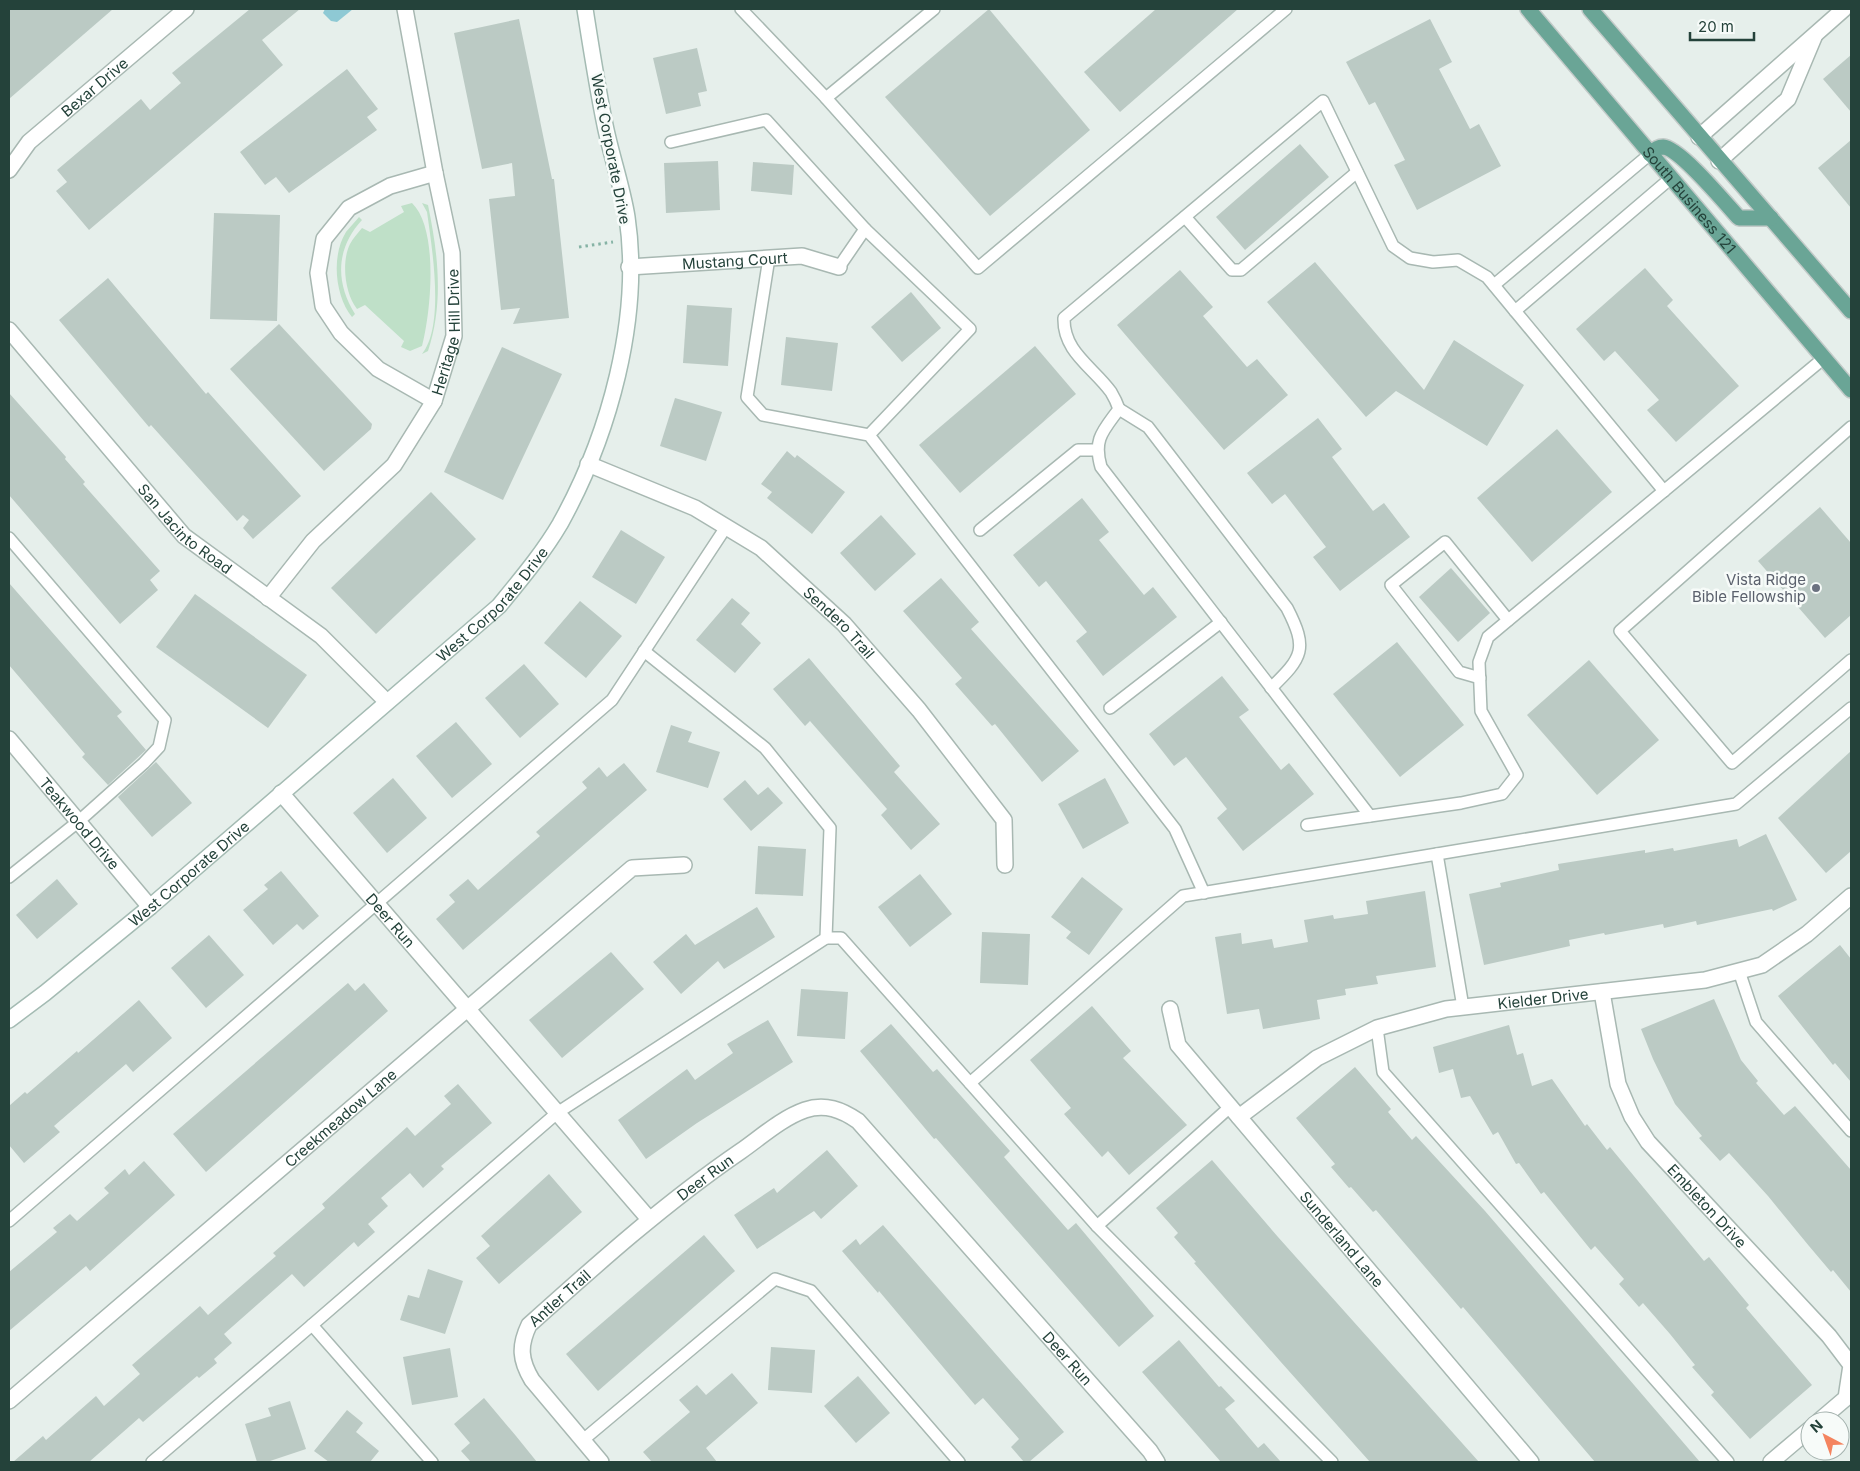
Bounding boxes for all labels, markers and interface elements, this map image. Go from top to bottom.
scale bar [1690,10,1754,42]
text: 20 m [1698,17,1734,36]
street label: Bexar Drive [57,53,132,120]
street label: West Corporate Drive [587,72,635,226]
street label: South Business 121 [1639,142,1741,257]
street label: Mustang Court [681,247,788,273]
street label: Heritage Hill Drive [427,269,464,398]
street label: San Jacinto Road [134,480,236,578]
street label: West Corporate Drive [432,543,552,665]
place label: Vista Ridge Bible Fellowship [1692,570,1806,606]
street label: Sendero Trail [800,582,879,662]
marker: Vista Ridge Bible Fellowship [1810,582,1822,594]
street label: Teakwood Drive [36,773,124,873]
street label: West Corporate Drive [124,816,253,930]
street label: Deer Run [362,889,419,951]
street label: Kielder Drive [1496,984,1589,1013]
street label: Creekmeadow Lane [280,1064,400,1171]
street label: Deer Run [673,1150,737,1204]
street label: Embleton Drive [1664,1160,1751,1252]
street label: Sunderland Lane [1296,1187,1388,1291]
street label: Antler Trail [524,1265,594,1330]
street label: Deer Run [1039,1327,1097,1389]
north arrow [1800,1411,1850,1461]
text: N [1807,1416,1826,1436]

